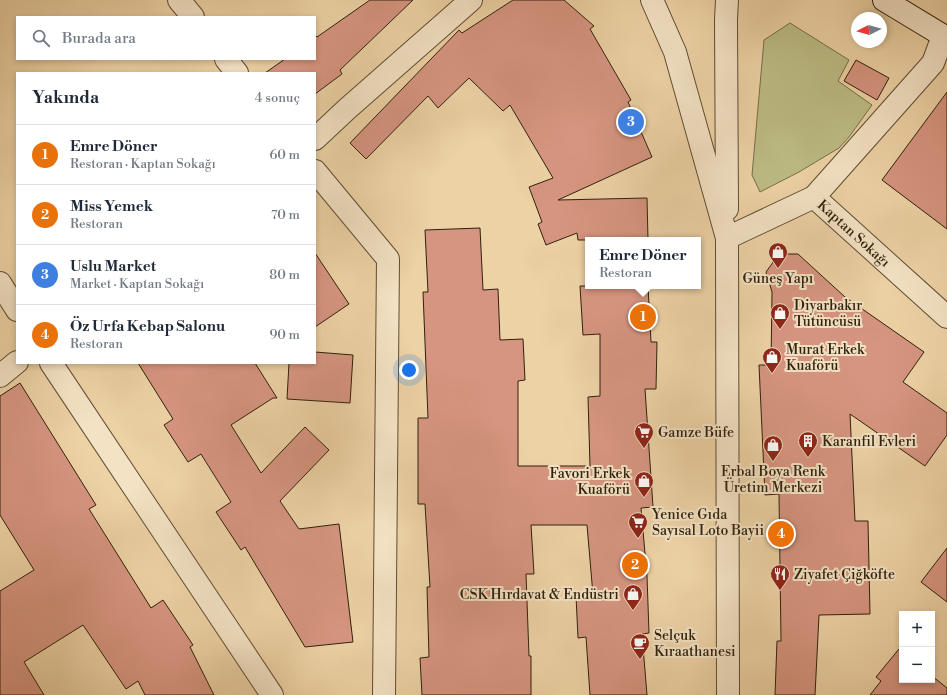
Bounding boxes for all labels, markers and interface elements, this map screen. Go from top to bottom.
north arrow [851,12,887,48]
search box [16,16,316,60]
icon: search [30,27,52,49]
text: Burada ara [62,29,136,48]
text: Yakında [32,87,99,109]
text: 4 sonuç [255,90,300,106]
pin: 3 [618,107,644,137]
text: Emre Döner [70,137,158,156]
text: 1 [42,147,48,163]
text: 60 m [269,147,300,163]
text: Restoran · Kaptan Sokağı [70,156,216,172]
street label: Kaptan Sokağı [813,196,894,272]
text: Miss Yemek [70,197,153,216]
text: 2 [41,207,49,223]
text: 70 m [271,207,300,223]
text: Restoran [70,216,123,232]
popup [585,237,701,289]
shop icon: Güneş Yapı [767,241,789,269]
text: Emre Döner [599,246,687,265]
text: Uslu Market [70,257,156,276]
text: Restoran [599,265,652,281]
text: 3 [41,267,49,283]
text: 80 m [269,267,300,283]
place label: Güneş Yapı [743,270,814,288]
text: Market · Kaptan Sokağı [70,276,204,292]
place label: Diyarbakır Tütüncüsü [794,297,862,331]
pin: 1 [630,302,656,332]
shop icon: Diyarbakır Tütüncüsü [769,302,791,330]
text: Öz Urfa Kebap Salonu [70,317,225,336]
text: 4 [41,327,49,343]
text: 90 m [269,327,300,343]
text: Restoran [70,336,123,352]
place label: Murat Erkek Kuaförü [786,341,865,375]
shop icon: Murat Erkek Kuaförü [761,346,783,374]
your location [399,360,419,380]
supermarket icon: Gamze Büfe [633,421,655,449]
place label: Gamze Büfe [658,424,734,442]
building icon: Karanfil Evleri [797,430,819,458]
place label: Karanfil Evleri [822,433,916,451]
shop icon: Erbal Boya Renk Üretim Merkezi [762,434,784,462]
place label: Erbal Boya Renk Üretim Merkezi [721,463,826,497]
place label: Favori Erkek Kuaförü [550,465,631,499]
shop icon: Favori Erkek Kuaförü [633,470,655,498]
place label: Yenice Gıda Sayısal Loto Bayii [651,506,764,540]
supermarket icon: Yenice Gıda Sayısal Loto Bayii [627,511,649,539]
pin: 4 [768,519,794,549]
pin: 2 [622,550,648,580]
restaurant icon: Ziyafet Çiğköfte [769,563,791,591]
place label: Ziyafet Çiğköfte [794,566,895,584]
shop icon: CSK Hırdavat & Endüstri [622,583,644,611]
place label: CSK Hırdavat & Endüstri [460,586,619,604]
map controls [899,611,935,683]
button: + [899,611,935,647]
place label: Selçuk Kıraathanesi [654,627,736,661]
cafe icon: Selçuk Kıraathanesi [629,632,651,660]
button: − [899,647,935,683]

